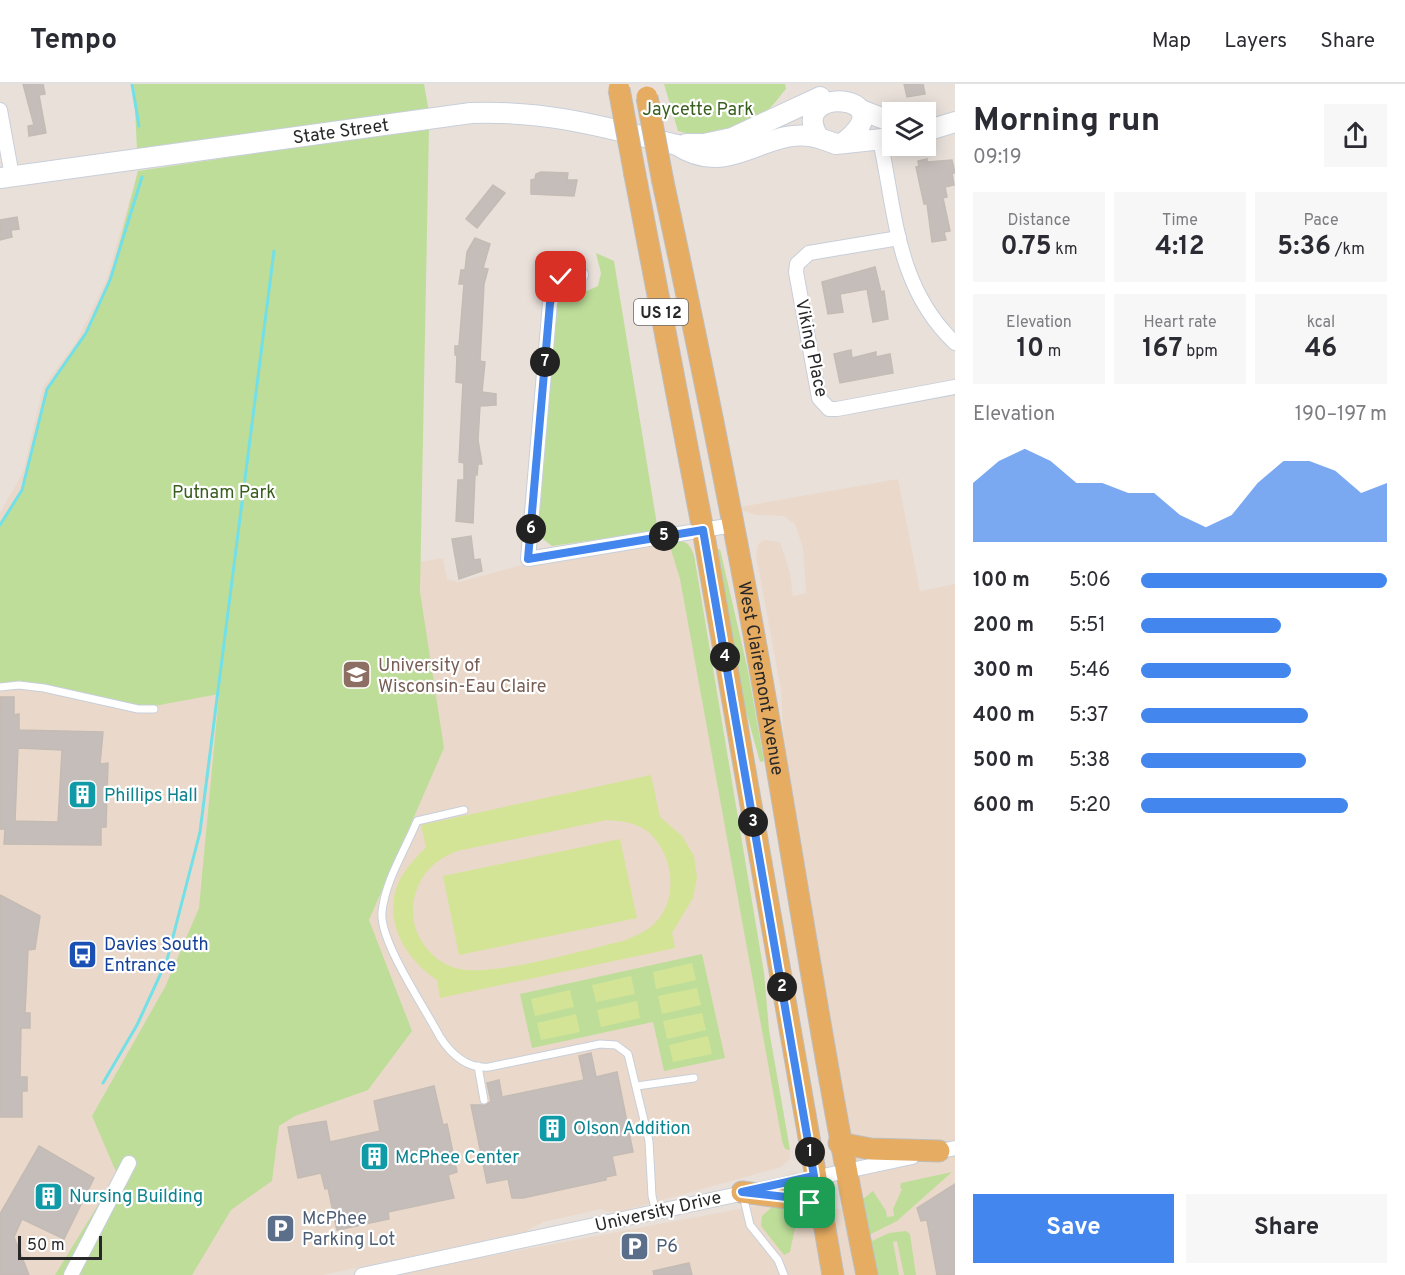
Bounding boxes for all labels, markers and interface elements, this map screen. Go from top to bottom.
text: Tempo [30,23,117,59]
text: Map [1152,28,1191,55]
text: Layers [1224,28,1287,55]
text: Share [1320,28,1375,55]
park label: Jaycette Park [642,99,754,122]
text: Morning run [973,101,1160,143]
map controls [882,102,936,156]
button: layers [882,102,936,156]
button: share [1324,104,1387,167]
street label: State Street [292,114,390,150]
text: 09:19 [973,145,1022,171]
text: Distance [1008,211,1070,231]
text: Time [1162,211,1198,231]
text: Pace [1303,211,1339,231]
text: 0.75 [1001,231,1052,264]
text: 4:12 [1155,231,1205,264]
text: 5:36 [1277,231,1331,264]
text: km [1052,240,1077,260]
text: /km [1331,240,1365,260]
pin [535,251,586,302]
icon: check [544,260,577,293]
street label: Viking Place [789,297,832,400]
road number: US 12 [634,299,688,325]
text: Elevation [1006,313,1072,333]
text: Heart rate [1143,313,1217,333]
text: kcal [1307,313,1335,333]
text: 10 [1017,333,1044,366]
text: 167 [1142,333,1183,366]
text: 46 [1305,333,1337,366]
text: m [1044,342,1061,362]
text: bpm [1183,342,1218,362]
pin: 7 [530,347,560,377]
text: 7 [541,352,549,372]
text: Elevation [973,402,1055,428]
text: 190–197 m [1295,402,1387,428]
park label: Putnam Park [172,482,276,505]
pin: 6 [516,514,546,544]
text: 6 [526,519,536,539]
pin: 5 [649,521,679,551]
text: 5 [659,526,669,546]
text: 100 m [973,568,1030,594]
text: 5:06 [1069,568,1111,594]
street label: West Clairemont Avenue [731,580,788,777]
text: 200 m [973,613,1034,639]
text: 5:51 [1069,613,1106,639]
pin: 4 [710,642,740,672]
text: 4 [720,647,730,667]
place label: University of Wisconsin-Eau Claire [378,655,546,699]
text: 300 m [973,658,1034,684]
text: 5:46 [1069,658,1110,684]
school or university icon: University of Wisconsin-Eau Claire [341,659,373,691]
text: 400 m [973,703,1035,729]
text: 5:37 [1069,703,1108,729]
text: 500 m [973,748,1034,774]
text: 5:38 [1069,748,1110,774]
building icon: Phillips Hall [67,779,99,811]
place label: Phillips Hall [104,785,198,808]
text: 600 m [973,793,1034,819]
text: 5:20 [1069,793,1111,819]
pin: 3 [738,807,768,837]
text: 3 [748,812,758,832]
place label: Davies South Entrance [104,934,209,978]
bus stop icon: Davies South Entrance [67,938,99,970]
pin: 2 [767,972,797,1002]
text: 2 [777,977,787,997]
building icon: Olson Addition [536,1112,568,1144]
place label: Olson Addition [573,1118,691,1141]
pin: 1 [795,1137,825,1167]
building icon: McPhee Center [358,1141,390,1173]
text: 1 [807,1142,813,1162]
place label: McPhee Center [395,1147,519,1170]
pin [784,1177,835,1228]
building icon: Nursing Building [32,1180,64,1212]
place label: Nursing Building [69,1186,203,1209]
icon: arrive [793,1186,826,1219]
street label: University Drive [593,1187,724,1238]
button: Save [973,1194,1174,1263]
button: Share [1186,1194,1387,1263]
place label: McPhee Parking Lot [302,1208,395,1252]
parking icon: McPhee Parking Lot [265,1212,297,1244]
parking icon: P6 [619,1230,651,1262]
scale bar [18,1233,102,1260]
text: 50 m [27,1236,65,1256]
place label: P6 [656,1236,678,1259]

